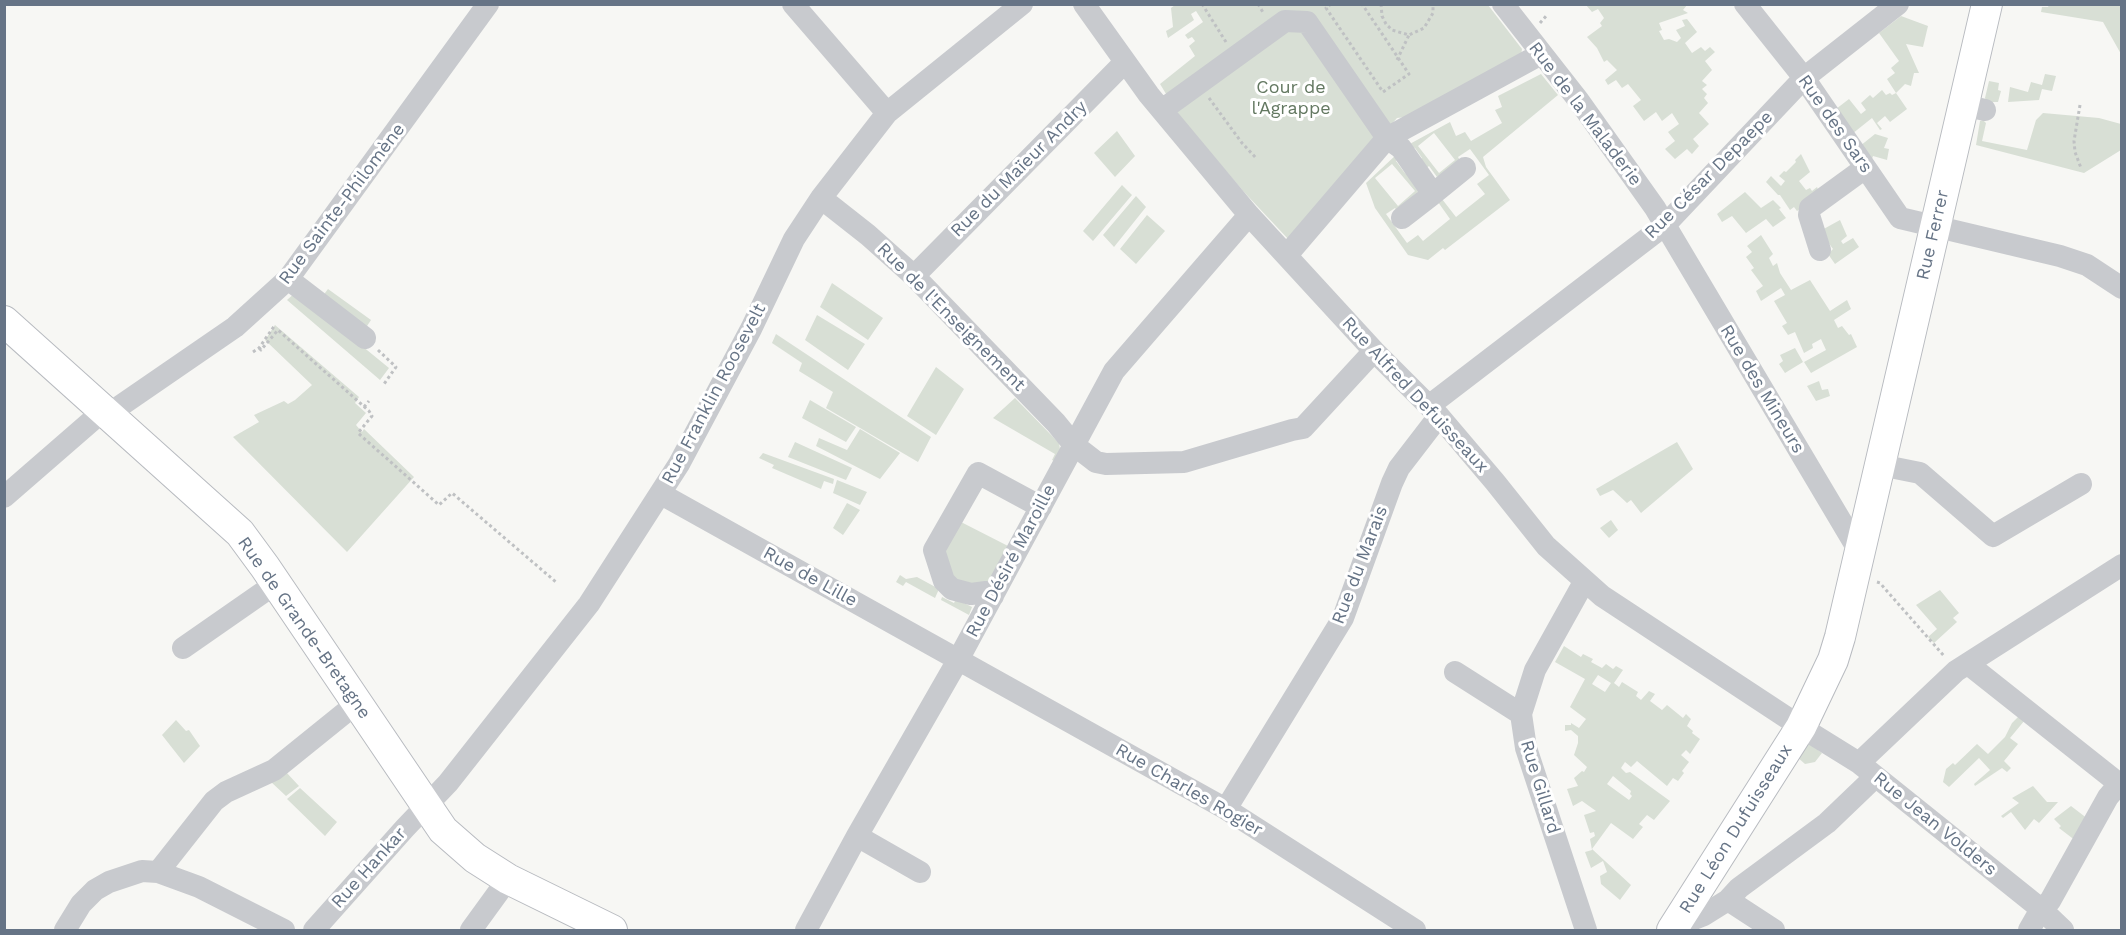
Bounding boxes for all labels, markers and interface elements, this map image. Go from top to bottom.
street label: Rue de la Maladerie [1524,38,1646,190]
street label: Rue des Sars [1793,71,1877,177]
park label: Cour de l'Agrappe [1251,77,1331,119]
street label: Rue du Maïeur Andry [946,96,1092,242]
street label: Rue César Depaepe [1640,106,1778,244]
street label: Rue Sainte-Philomène [274,119,410,289]
street label: Rue Ferrer [1912,188,1954,282]
street label: Rue de l'Enseignement [872,238,1030,396]
street label: Rue Franklin Roosevelt [657,300,771,488]
street label: Rue Alfred Defuisseaux [1337,313,1493,477]
street label: Rue des Mineurs [1715,321,1809,457]
street label: Rue Désiré Maroille [962,481,1060,641]
street label: Rue du Marais [1328,503,1392,627]
street label: Rue de Grande-Bretagne [233,533,375,723]
street label: Rue de Lille [759,542,861,612]
street label: Rue Gillard [1516,738,1564,836]
street label: Rue Charles Rogier [1112,739,1266,841]
street label: Rue Léon Dufuisseaux [1675,740,1797,918]
street label: Rue Jean Volders [1869,768,2001,880]
street label: Rue Hankar [327,823,411,913]

